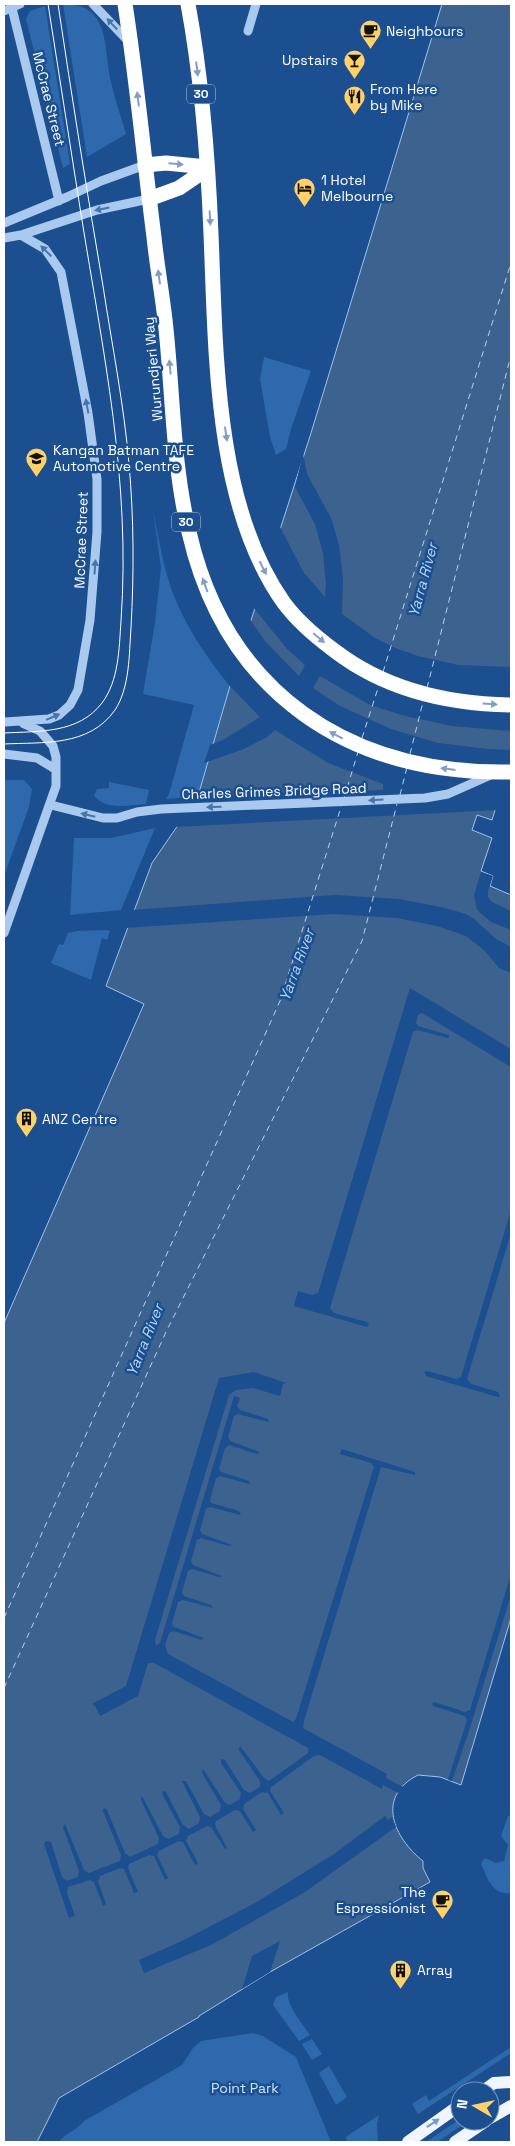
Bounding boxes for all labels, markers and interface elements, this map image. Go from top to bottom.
one-way arrow [106,18,118,30]
cafe icon: Neighbours [358,19,382,50]
place label: Neighbours [386,22,463,40]
bar icon: Upstairs [342,48,366,79]
street label: McCrae Street [29,50,69,148]
place label: Upstairs [282,51,338,69]
one-way arrow [194,62,202,78]
place label: From Here by Mike [370,80,438,114]
road number: 30 [187,85,215,104]
restaurant icon: From Here by Mike [342,85,366,116]
one-way arrow [134,90,142,106]
one-way arrow [169,160,185,168]
place label: 1 Hotel Melbourne [321,171,393,205]
hotel icon: 1 Hotel Melbourne [293,176,317,207]
one-way arrow [94,205,109,213]
one-way arrow [207,210,215,226]
one-way arrow [40,245,52,257]
one-way arrow [155,269,163,285]
street label: Wurundjeri Way [139,316,167,422]
one-way arrow [165,358,173,374]
one-way arrow [82,397,90,413]
one-way arrow [222,427,230,443]
place label: Kangan Batman TAFE Automotive Centre [53,441,194,475]
school or university icon: Kangan Batman TAFE Automotive Centre [25,446,49,477]
street label: McCrae Street [70,491,92,589]
road number: 30 [172,512,200,532]
water label: Yarra River [404,540,442,619]
one-way arrow [91,559,99,575]
one-way arrow [259,562,268,575]
one-way arrow [201,578,208,593]
one-way arrow [312,633,325,644]
one-way arrow [483,701,499,709]
one-way arrow [46,712,60,720]
one-way arrow [329,731,344,739]
one-way arrow [439,764,455,772]
street label: Charles Grimes Bridge Road [181,779,367,803]
one-way arrow [368,796,384,804]
one-way arrow [206,803,222,811]
one-way arrow [81,811,96,819]
water label: Yarra River [275,925,319,1004]
building icon: ANZ Centre [14,1107,38,1138]
place label: ANZ Centre [42,1110,117,1128]
water label: Yarra River [122,1300,168,1378]
place label: The Espressionist [336,1883,426,1917]
cafe icon: The Espressionist [430,1888,454,1919]
building icon: Array [389,1958,413,1989]
place label: Array [417,1961,453,1979]
park label: Point Park [211,2079,279,2097]
north arrow [450,2081,500,2131]
text: N [453,2098,472,2110]
one-way arrow [426,2118,440,2128]

